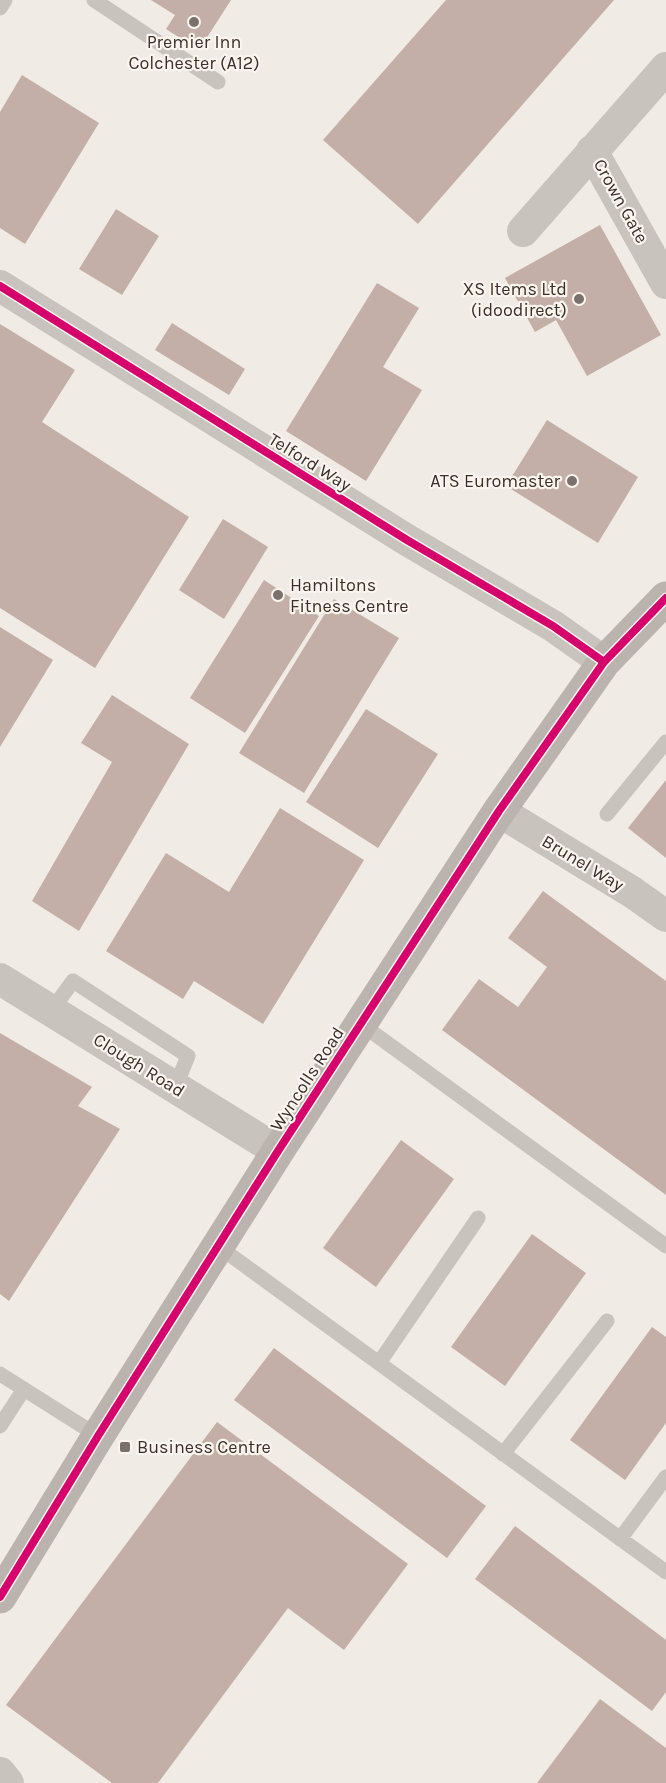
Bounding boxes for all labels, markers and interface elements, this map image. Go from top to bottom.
marker: Premier Inn Colchester (A12) [187,15,201,29]
place label: Premier Inn Colchester (A12) [128,31,260,74]
street label: Crown Gate [589,155,653,247]
place label: XS Items Ltd (idoodirect) [463,278,567,321]
marker: XS Items Ltd (idoodirect) [572,292,586,306]
street label: Telford Way [265,428,356,496]
place label: ATS Euromaster [430,470,560,492]
marker: ATS Euromaster [565,474,579,488]
place label: Hamiltons Fitness Centre [290,574,409,617]
marker: Hamiltons Fitness Centre [271,588,285,602]
street label: Brunel Way [538,830,629,896]
street label: Wyncolls Road [265,1023,349,1135]
street label: Clough Road [89,1028,189,1102]
place label: Business Centre [137,1436,271,1458]
marker: Business Centre [118,1440,132,1454]

